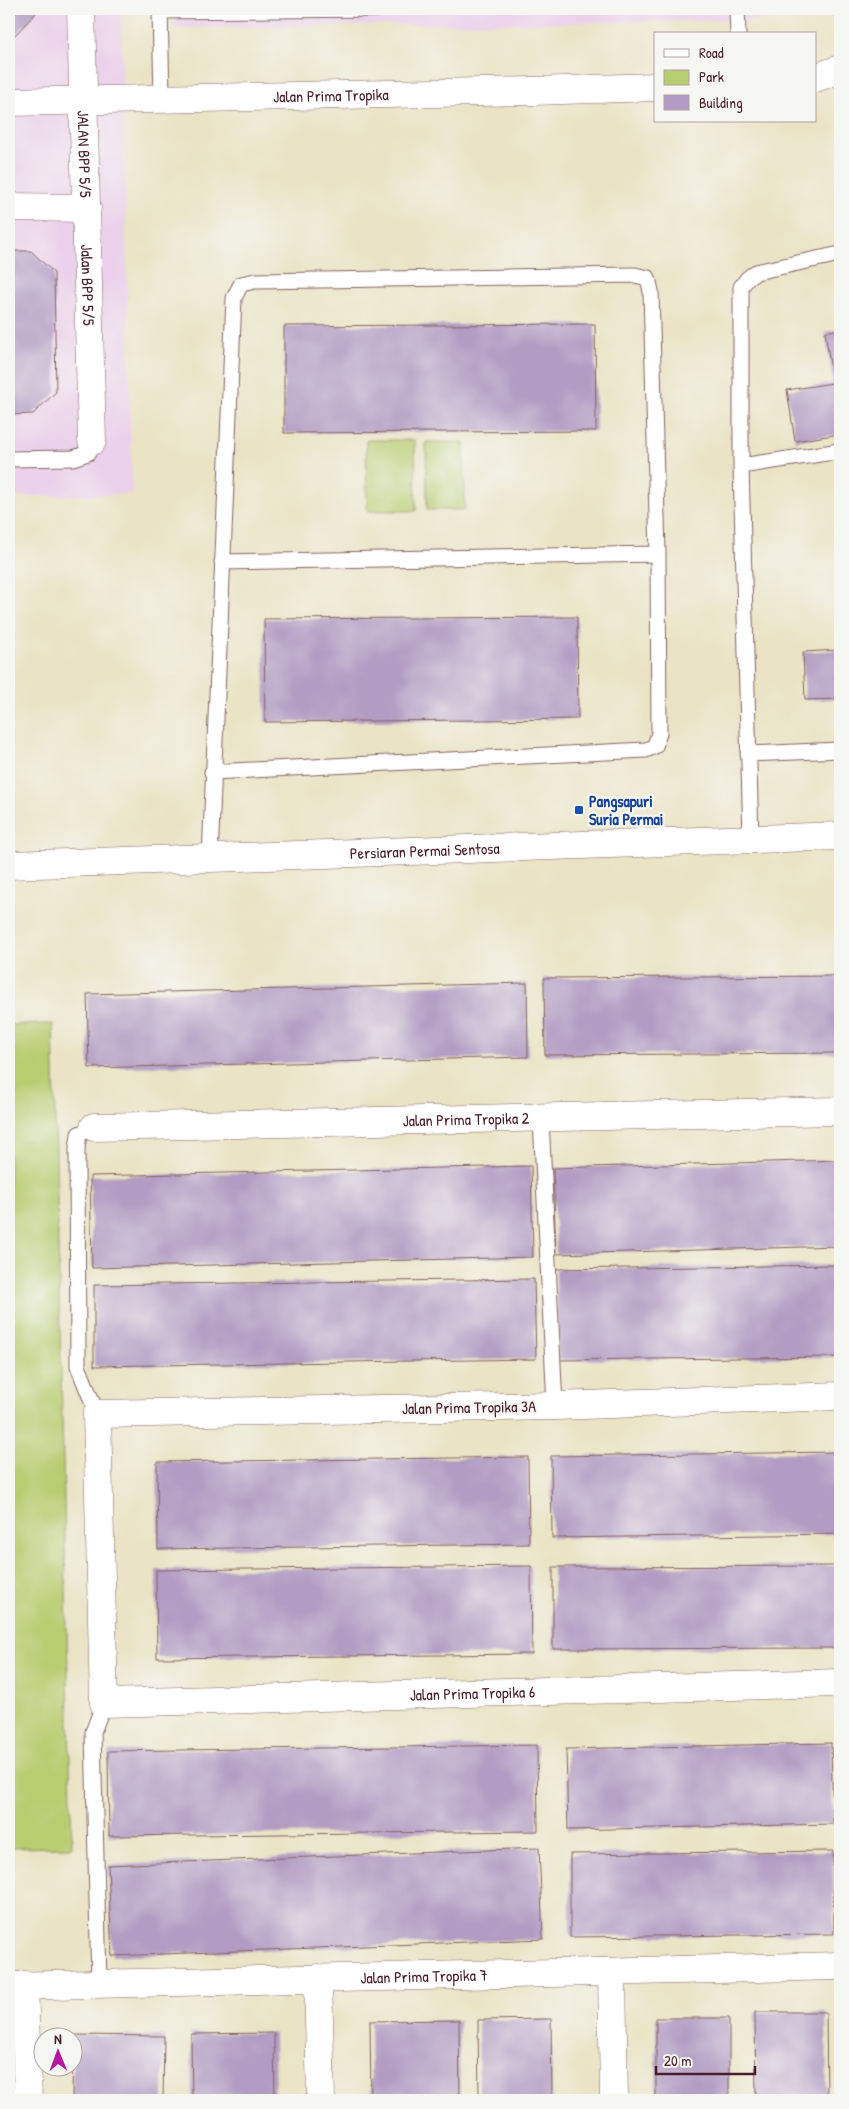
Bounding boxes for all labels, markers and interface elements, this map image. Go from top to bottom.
legend [654,32,816,122]
text: Road [699,42,724,63]
text: Park [699,66,724,87]
street label: Jalan Prima Tropika [273,83,389,107]
text: Building [699,92,743,113]
street label: JALAN BPP 5/5 [73,110,97,198]
street label: Jalan BPP 5/5 [76,244,100,326]
place label: Pangsapuri Suria Permai [589,790,663,830]
marker: Pangsapuri Suria Permai [573,804,585,816]
street label: Persiaran Permai Sentosa [350,837,500,864]
street label: Jalan Prima Tropika 2 [402,1107,530,1131]
street label: Jalan Prima Tropika 3A [402,1395,536,1419]
street label: Jalan Prima Tropika 6 [409,1680,536,1706]
street label: Jalan Prima Tropika 7 [360,1963,488,1989]
north arrow [32,2026,82,2076]
text: N [54,2029,62,2048]
scale bar [656,2044,755,2076]
text: 20 m [664,2050,691,2071]

